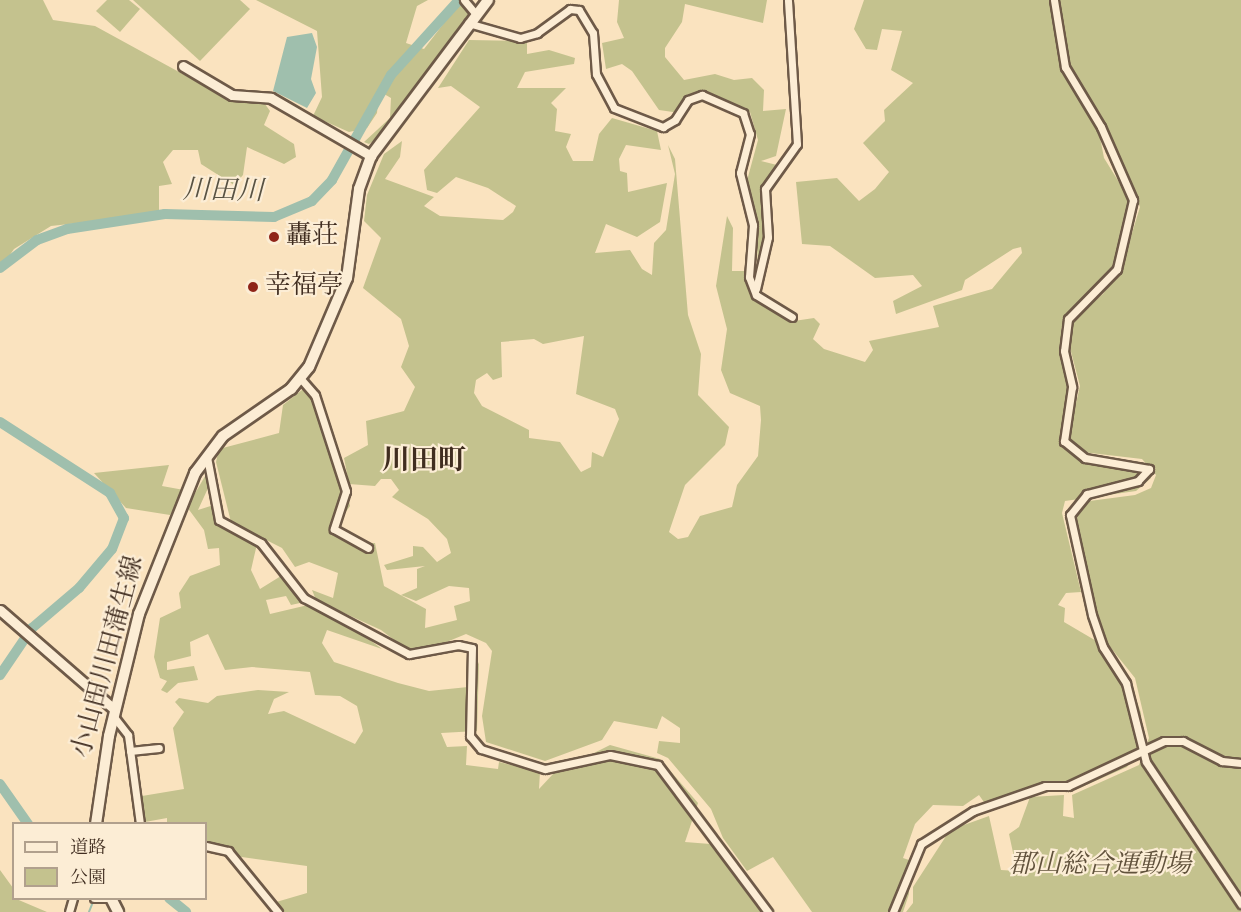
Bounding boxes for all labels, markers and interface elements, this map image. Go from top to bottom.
water label: 川田川 [182,175,264,209]
place label: 轟荘 [286,221,338,253]
marker: 轟荘 [267,230,281,244]
place label: 幸福亭 [265,271,343,303]
marker: 幸福亭 [246,280,260,294]
district label: 川田町 [382,445,466,479]
street label: 小山田川田蒲生線 [67,553,151,761]
legend [12,822,207,900]
text: 道路 [70,836,106,862]
park label: 郡山総合運動場 [1009,850,1191,882]
text: 公園 [70,866,106,892]

